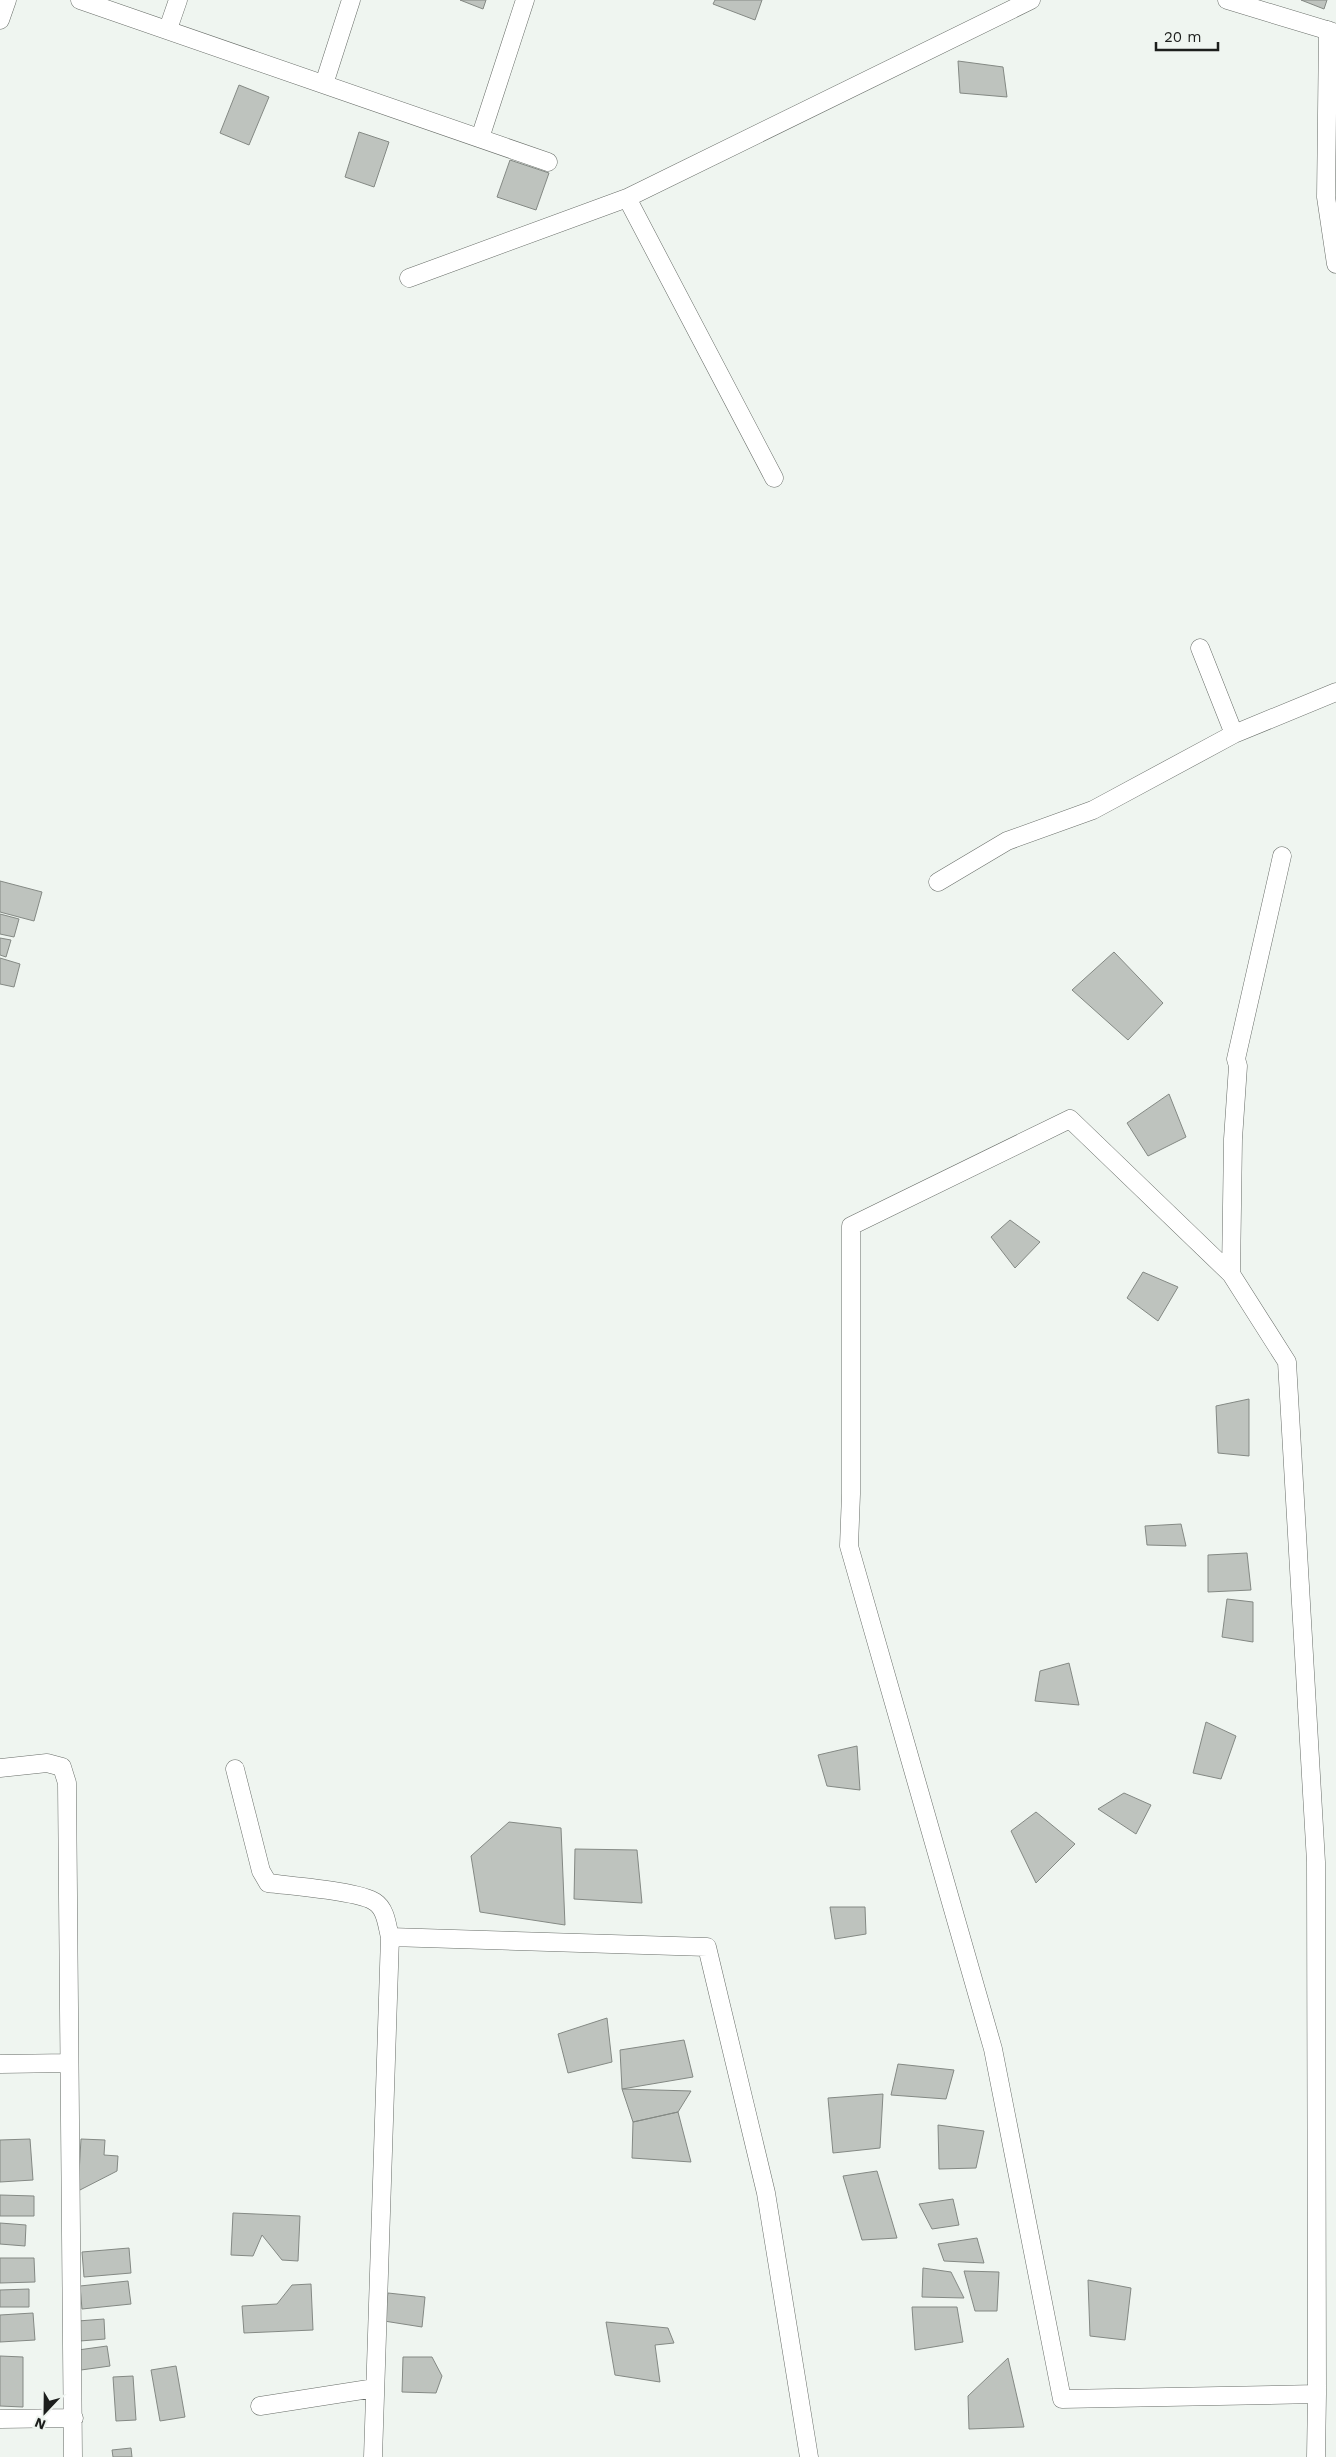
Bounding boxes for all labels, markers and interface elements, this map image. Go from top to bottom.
scale bar [1156,20,1218,52]
text: 20 m [1164,28,1202,46]
north arrow [20,2387,70,2437]
text: N [32,2415,48,2433]

